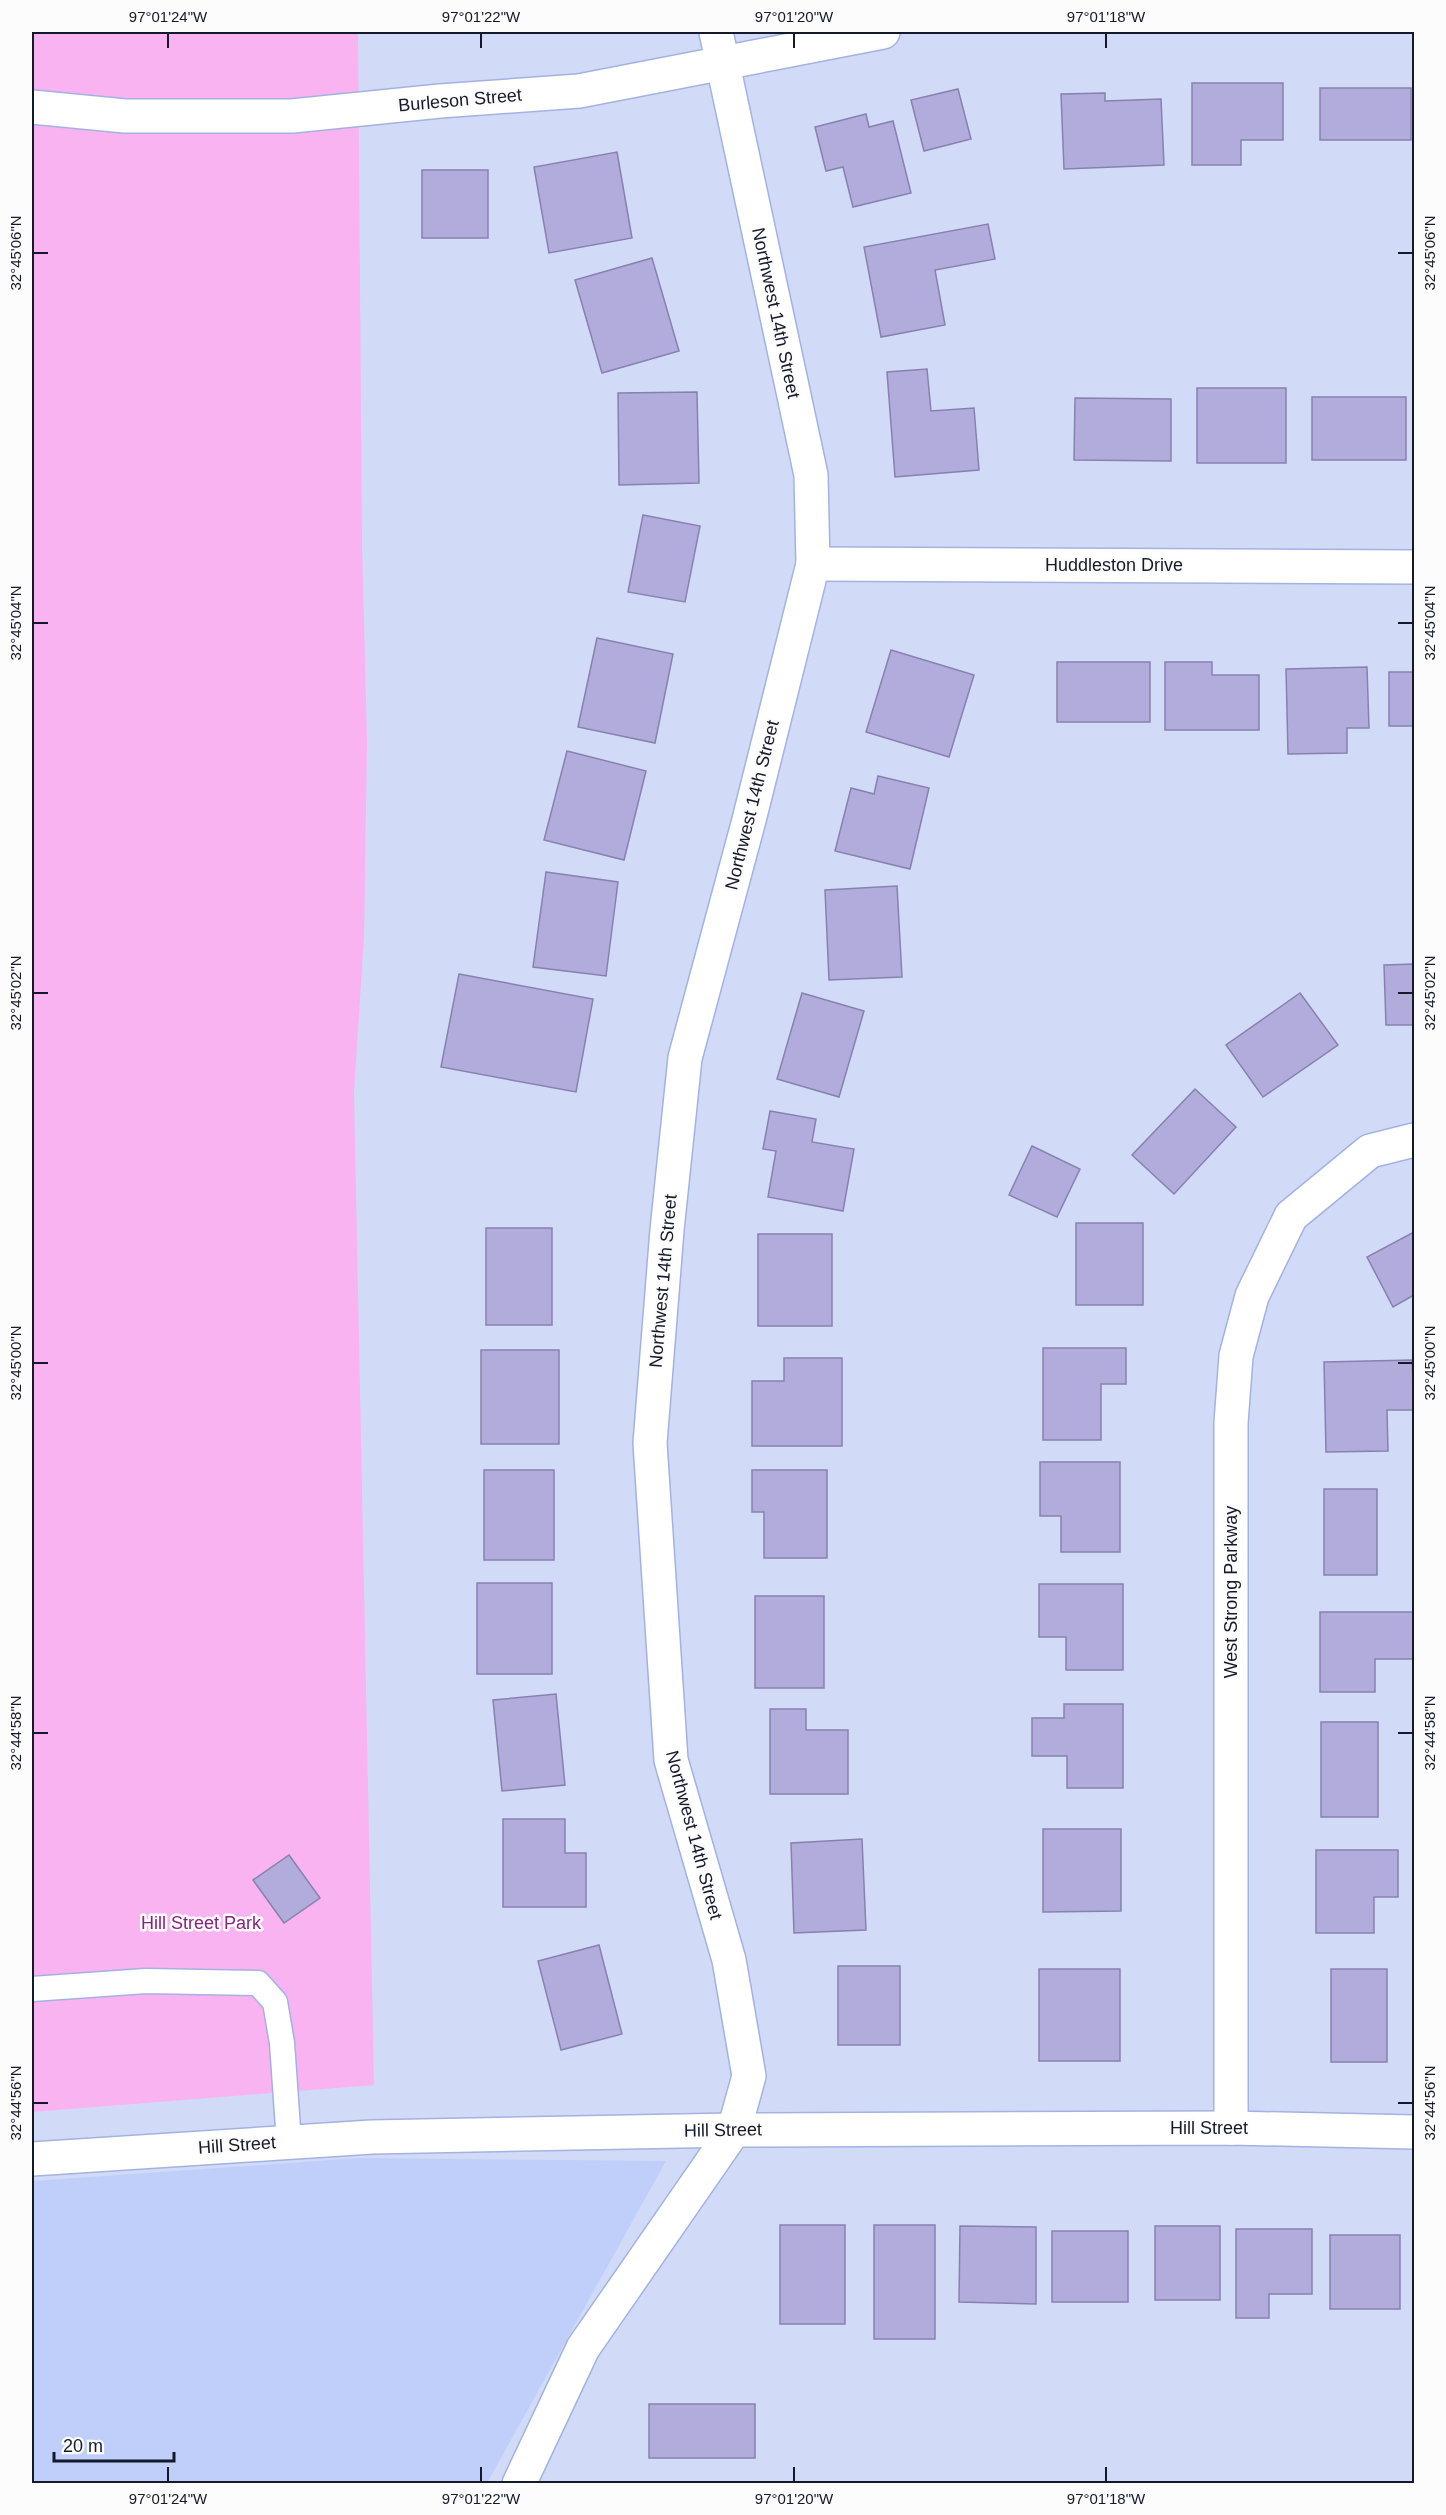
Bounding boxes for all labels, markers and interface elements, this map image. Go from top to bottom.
text: 97°01'24"W [129,8,208,25]
text: 97°01'22"W [442,8,521,25]
text: 97°01'20"W [755,8,834,25]
text: 97°01'18"W [1067,8,1146,25]
street label: Burleson Street [397,85,523,115]
text: 32°45'06"N [7,215,24,291]
text: 32°45'06"N [1421,215,1438,291]
street label: Northwest 14th Street [748,226,804,400]
street label: Huddleston Drive [1045,555,1183,575]
text: 32°45'04"N [7,585,24,661]
text: 32°45'04"N [1421,585,1438,661]
street label: Northwest 14th Street [721,718,783,892]
text: 32°45'02"N [7,955,24,1031]
text: 32°45'02"N [1421,955,1438,1031]
street label: Northwest 14th Street [645,1193,681,1369]
text: 32°45'00"N [7,1325,24,1401]
text: 32°45'00"N [1421,1325,1438,1401]
street label: West Strong Parkway [1221,1506,1241,1678]
text: 32°44'58"N [7,1695,24,1771]
text: 32°44'58"N [1421,1695,1438,1771]
street label: Northwest 14th Street [662,1748,726,1922]
park label: Hill Street Park [141,1913,262,1933]
text: 32°44'56"N [7,2065,24,2141]
text: 32°44'56"N [1421,2065,1438,2141]
street label: Hill Street [1170,2118,1248,2138]
street label: Hill Street [684,2119,762,2141]
street label: Hill Street [197,2132,277,2158]
scale bar [54,2425,174,2463]
text: 20 m [63,2436,103,2456]
text: 97°01'24"W [129,2490,208,2507]
text: 97°01'22"W [442,2490,521,2507]
text: 97°01'20"W [755,2490,834,2507]
text: 97°01'18"W [1067,2490,1146,2507]

